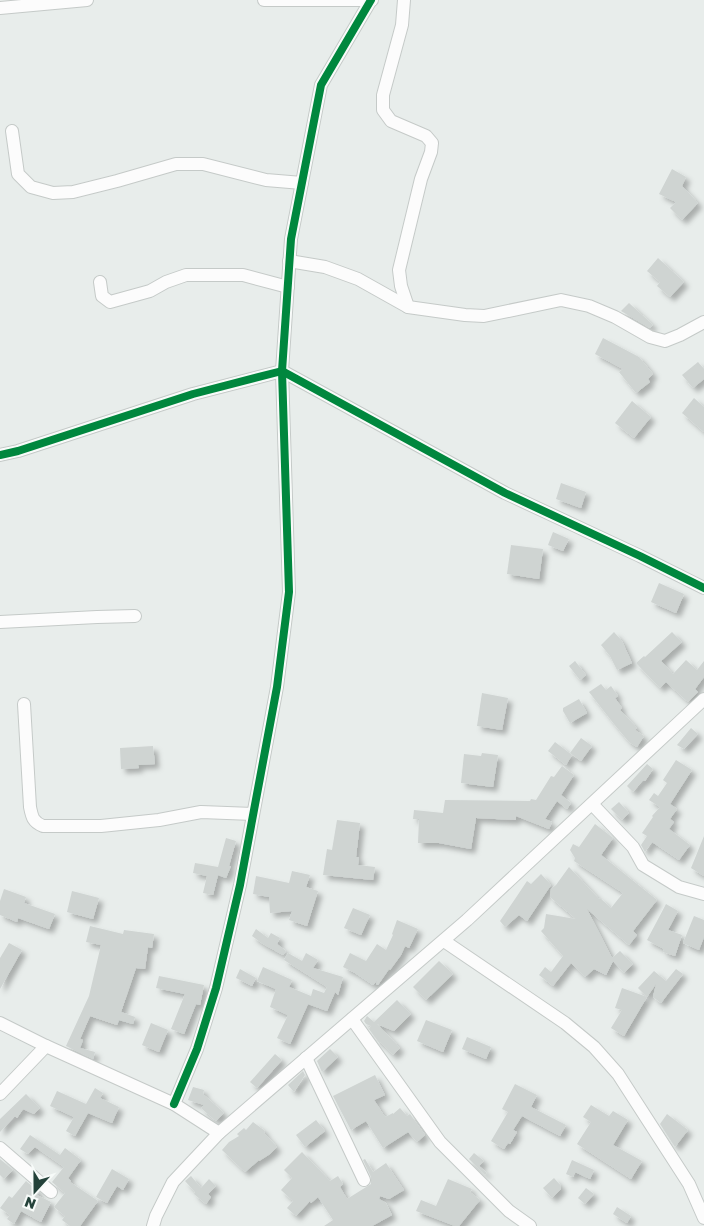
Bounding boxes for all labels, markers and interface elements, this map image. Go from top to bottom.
north arrow [10,1166,60,1216]
text: N [22,1194,38,1213]

